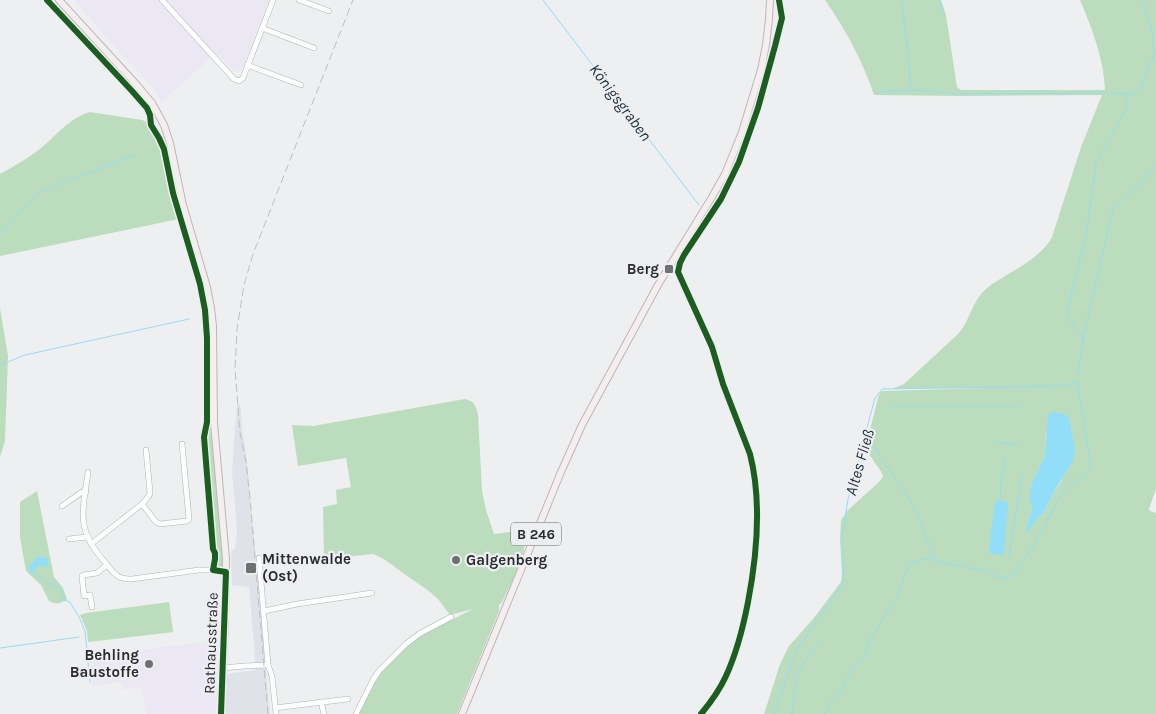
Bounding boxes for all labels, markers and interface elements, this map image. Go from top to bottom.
water label: Königsgraben [585,60,656,145]
place label: Berg [627,260,659,278]
marker: Berg [663,263,675,275]
water label: Altes Fließ [841,427,878,498]
road number: B 246 [511,522,561,546]
place label: Mittenwalde (Ost) [262,550,351,585]
place label: Galgenberg [466,551,547,569]
marker: Galgenberg [450,554,462,566]
marker: Mittenwalde (Ost) [244,561,258,575]
street label: Rathausstraße [200,592,222,694]
place label: Behling Baustoffe [70,646,139,681]
marker: Behling Baustoffe [143,658,155,670]

